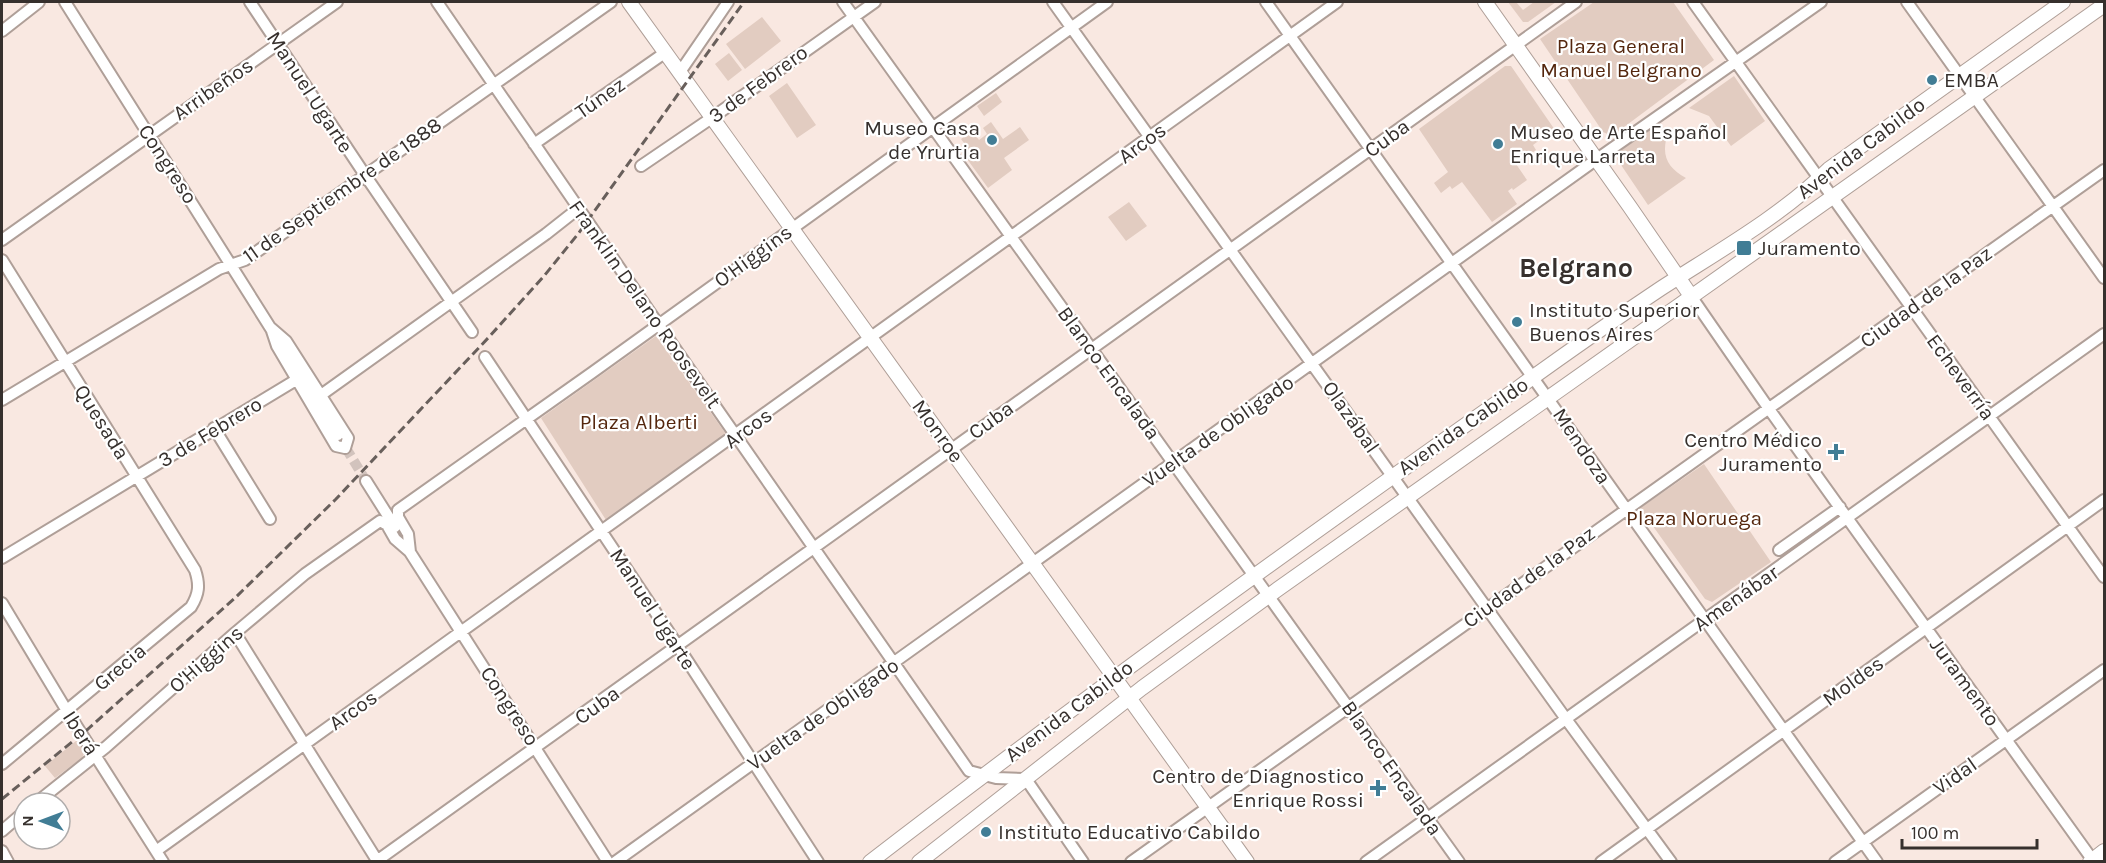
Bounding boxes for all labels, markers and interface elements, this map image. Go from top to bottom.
street label: Manuel Ugarte [262,27,358,157]
park label: Plaza General Manuel Belgrano [1540,34,1702,82]
street label: 3 de Febrero [704,40,812,128]
street label: Arribeños [168,53,258,125]
place label: EMBA [1944,68,1999,92]
street label: Túnez [571,72,629,124]
marker: EMBA [1925,73,1939,87]
street label: Avenida Cabildo [1792,92,1930,204]
street label: 11 de Septiembre de 1888 [238,112,446,268]
street label: Cuba [1360,114,1414,162]
place label: Museo Casa de Yrurtia [864,116,980,164]
street label: Arcos [1114,118,1170,168]
street label: Congreso [133,120,203,208]
place label: Museo de Arte Español Enrique Larreta [1510,120,1727,168]
marker: Museo Casa de Yrurtia [985,133,999,147]
marker: Museo de Arte Español Enrique Larreta [1491,137,1505,151]
street label: Franklin Delano Roosevelt [564,195,726,413]
street label: O'Higgins [709,220,797,292]
place label: Juramento [1758,236,1861,260]
marker: Juramento [1735,239,1753,257]
street label: Ciudad de la Paz [1855,241,1997,353]
district label: Belgrano [1519,252,1633,284]
place label: Instituto Superior Buenos Aires [1529,298,1700,346]
street label: Blanco Encalada [1053,302,1165,444]
marker: Instituto Superior Buenos Aires [1510,315,1524,329]
street label: Echeverría [1922,329,2000,425]
street label: Vuelta de Obligado [1138,370,1298,492]
street label: Avenida Cabildo [1393,372,1533,480]
street label: Olazábal [1318,376,1384,458]
street label: Quesada [70,380,134,464]
street label: 3 de Febrero [154,392,266,472]
street label: Monroe [907,395,969,467]
street label: Cuba [964,396,1018,444]
street label: Arcos [720,403,776,453]
street label: Mendoza [1548,403,1616,489]
park label: Plaza Alberti [580,410,698,434]
place label: Centro Médico Juramento [1684,428,1822,476]
marker: Centro Médico Juramento [1827,443,1845,461]
park label: Plaza Noruega [1626,506,1762,530]
street label: Ciudad de la Paz [1458,521,1600,633]
street label: Manuel Ugarte [605,544,701,674]
street label: Amenábar [1689,560,1783,636]
street label: O'Higgins [164,620,248,698]
street label: Juramento [1925,633,2005,731]
street label: Grecia [89,638,151,696]
street label: Moldes [1818,651,1888,711]
street label: Vuelta de Obligado [743,653,903,775]
street label: Avenida Cabildo [1000,655,1138,767]
street label: Congreso [475,662,545,750]
street label: Cuba [570,681,624,729]
street label: Arcos [324,685,382,735]
street label: Blanco Encalada [1337,696,1447,840]
street label: Iberá [58,706,104,760]
street label: Vidal [1928,752,1982,800]
place label: Centro de Diagnostico Enrique Rossi [1152,764,1364,812]
marker: Centro de Diagnostico Enrique Rossi [1369,779,1387,797]
north arrow [12,791,72,851]
scale bar [1902,812,2037,850]
text: N [18,815,37,827]
place label: Instituto Educativo Cabildo [998,820,1260,844]
text: 100 m [1911,822,1959,844]
marker: Instituto Educativo Cabildo [979,825,993,839]

